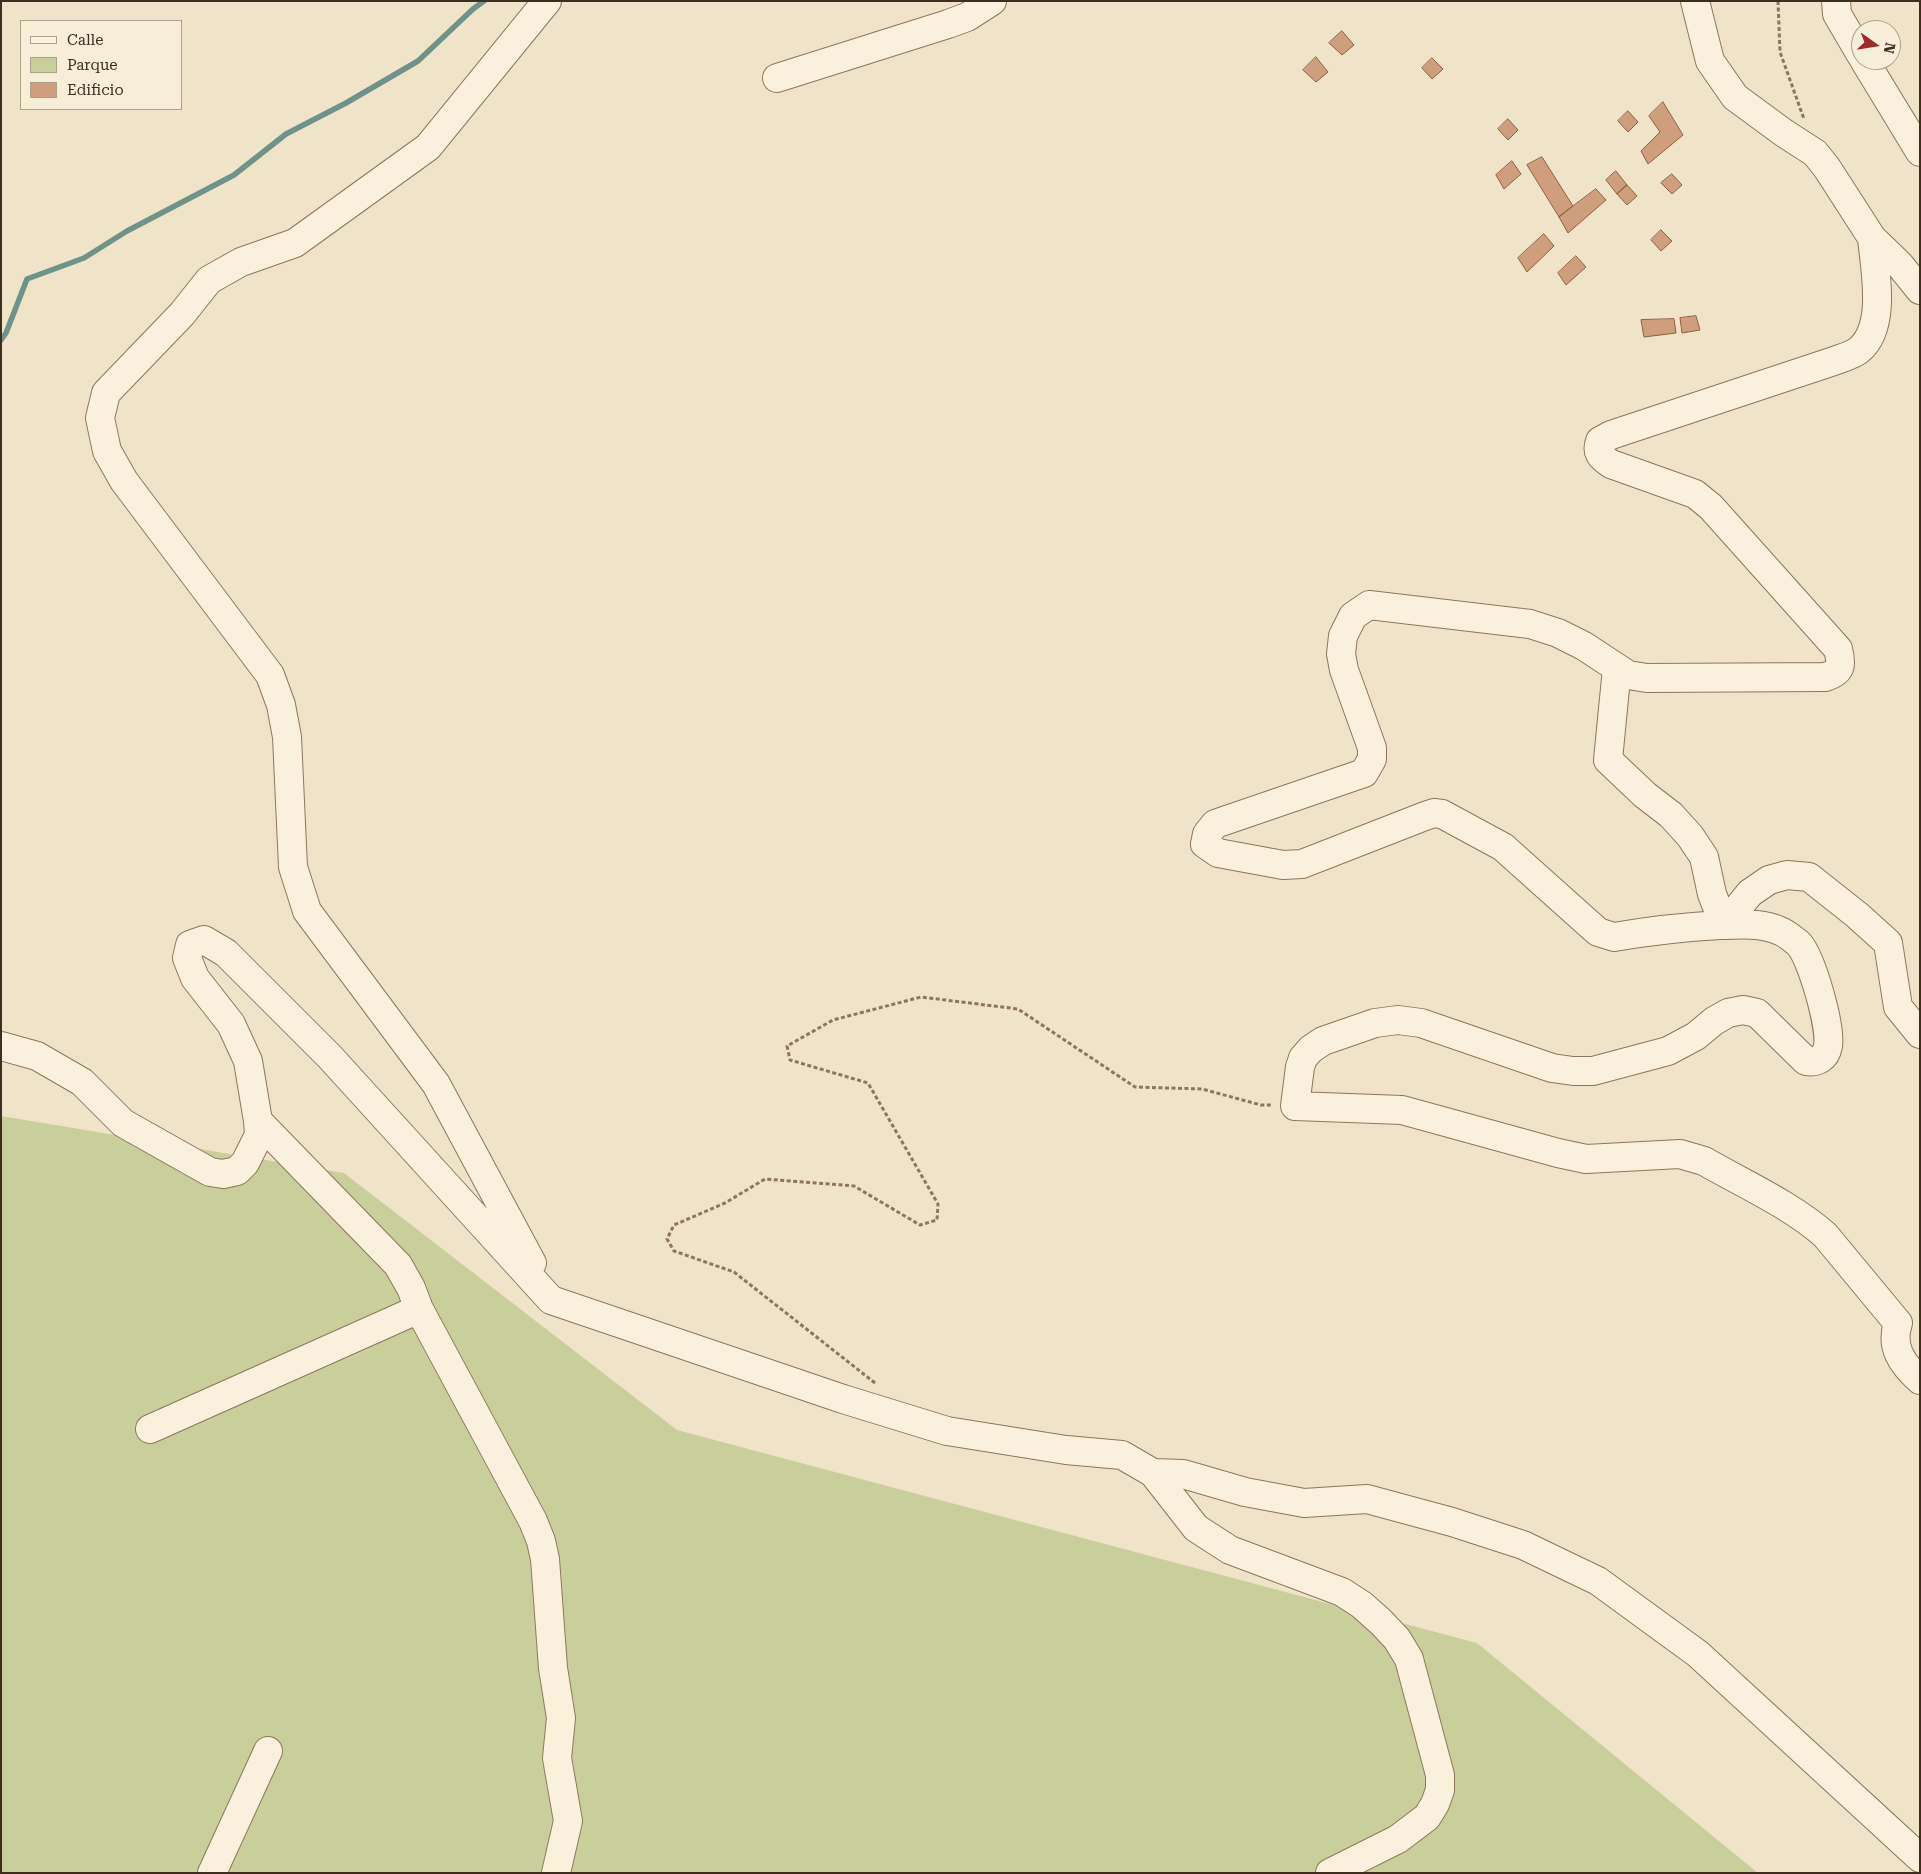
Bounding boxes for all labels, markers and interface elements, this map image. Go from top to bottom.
legend [20,20,182,110]
north arrow [1851,20,1901,70]
text: Calle [67,31,103,49]
text: N [1881,41,1899,55]
text: Parque [67,56,118,74]
text: Edificio [67,81,124,99]

